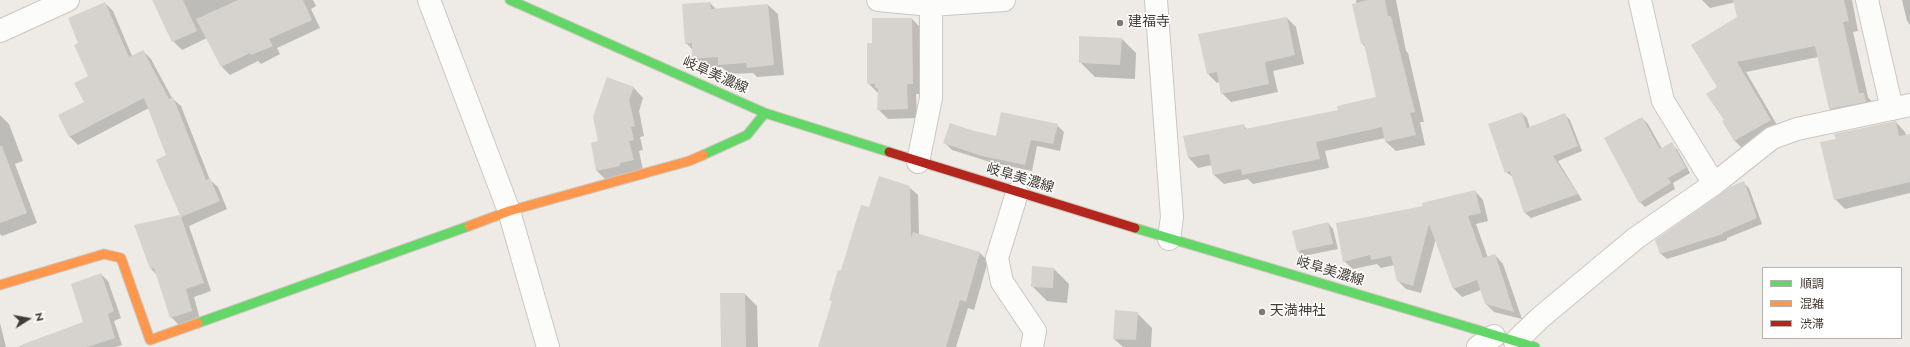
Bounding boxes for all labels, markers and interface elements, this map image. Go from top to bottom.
place label: 建福寺 [1128,15,1170,31]
marker: 建福寺 [1115,18,1125,28]
street label: 岐阜美濃線 [680,54,750,98]
street label: 岐阜美濃線 [984,161,1056,197]
street label: 岐阜美濃線 [1294,254,1366,290]
legend [1762,267,1902,339]
text: 順調 [1800,275,1824,293]
text: 混雑 [1800,295,1824,313]
north arrow [8,299,48,339]
place label: 天満神社 [1270,304,1326,320]
marker: 天満神社 [1257,307,1267,317]
text: N [31,311,48,323]
text: 渋滞 [1800,315,1824,333]

